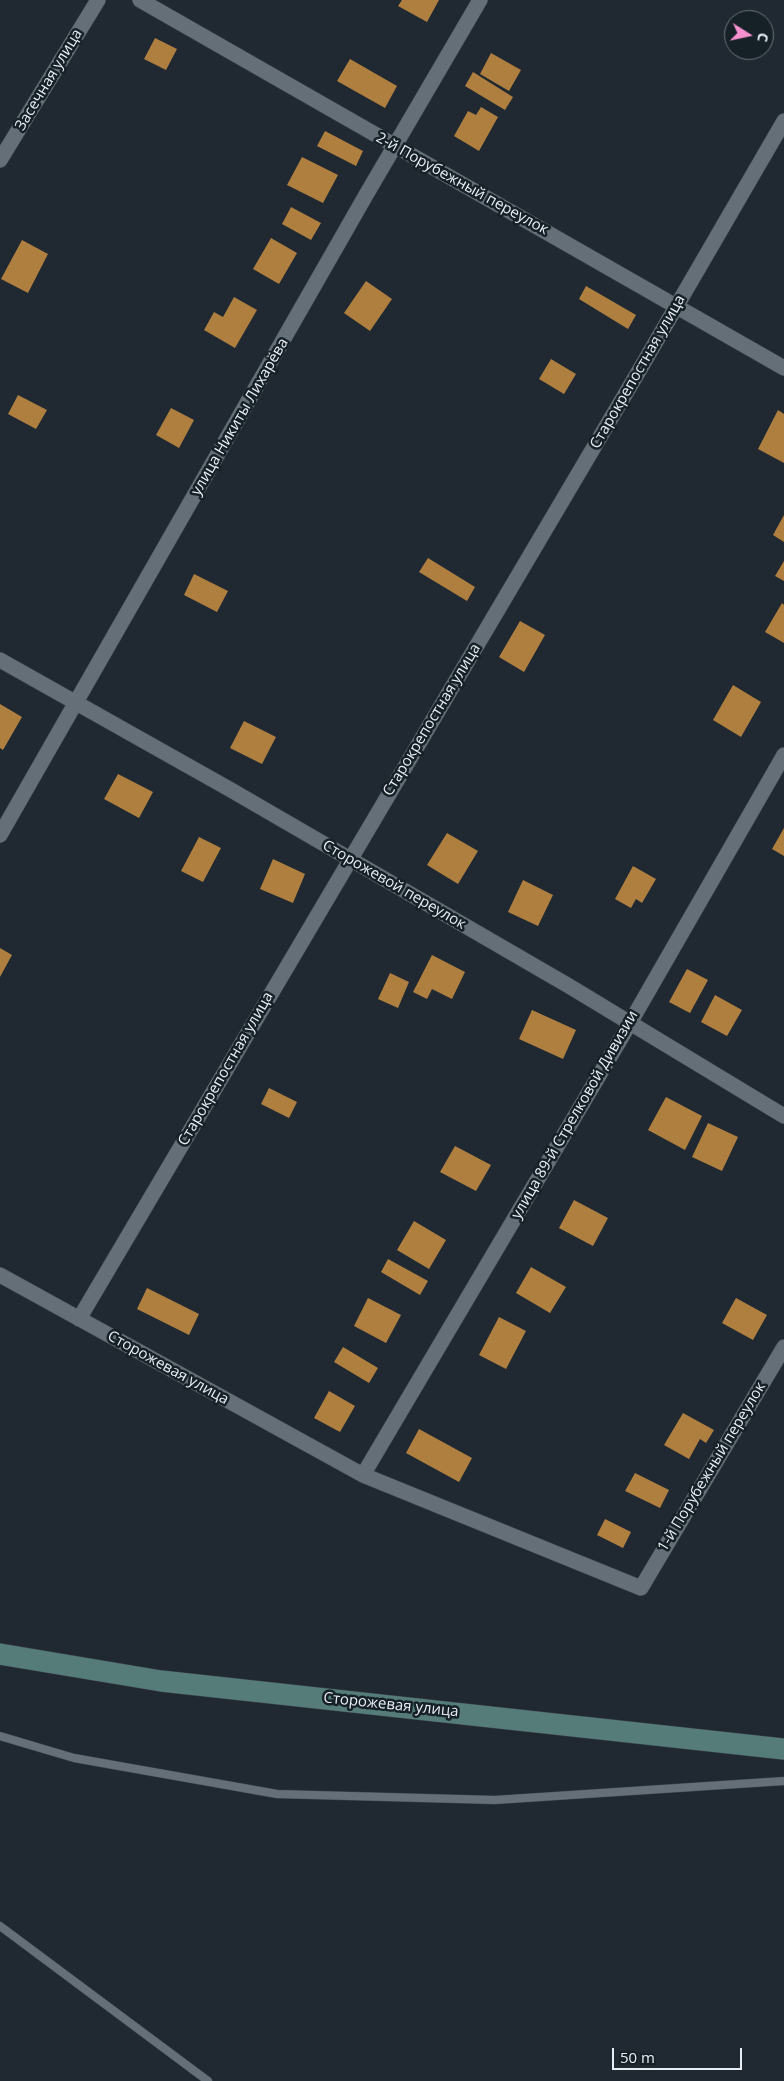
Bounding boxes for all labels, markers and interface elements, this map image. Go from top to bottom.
north arrow [724,10,774,60]
street label: Засечная улица [12,26,86,134]
text: С [753,31,773,44]
street label: 2-й Порубежный переулок [373,129,551,239]
street label: Старокрепостная улица [587,292,689,452]
street label: улица Никиты Лихарёва [188,335,292,499]
street label: Старокрепостная улица [379,641,485,799]
street label: Сторожевой переулок [319,837,469,933]
street label: Старокрепостная улица [175,989,277,1149]
street label: улица 89-й Стрелковой Дивизии [508,1008,642,1222]
street label: Сторожевая улица [104,1327,232,1409]
street label: 1-й Порубежный переулок [654,1379,770,1555]
street label: Сторожевая улица [323,1689,459,1721]
scale bar [614,2038,744,2070]
text: 50 m [620,2047,655,2067]

